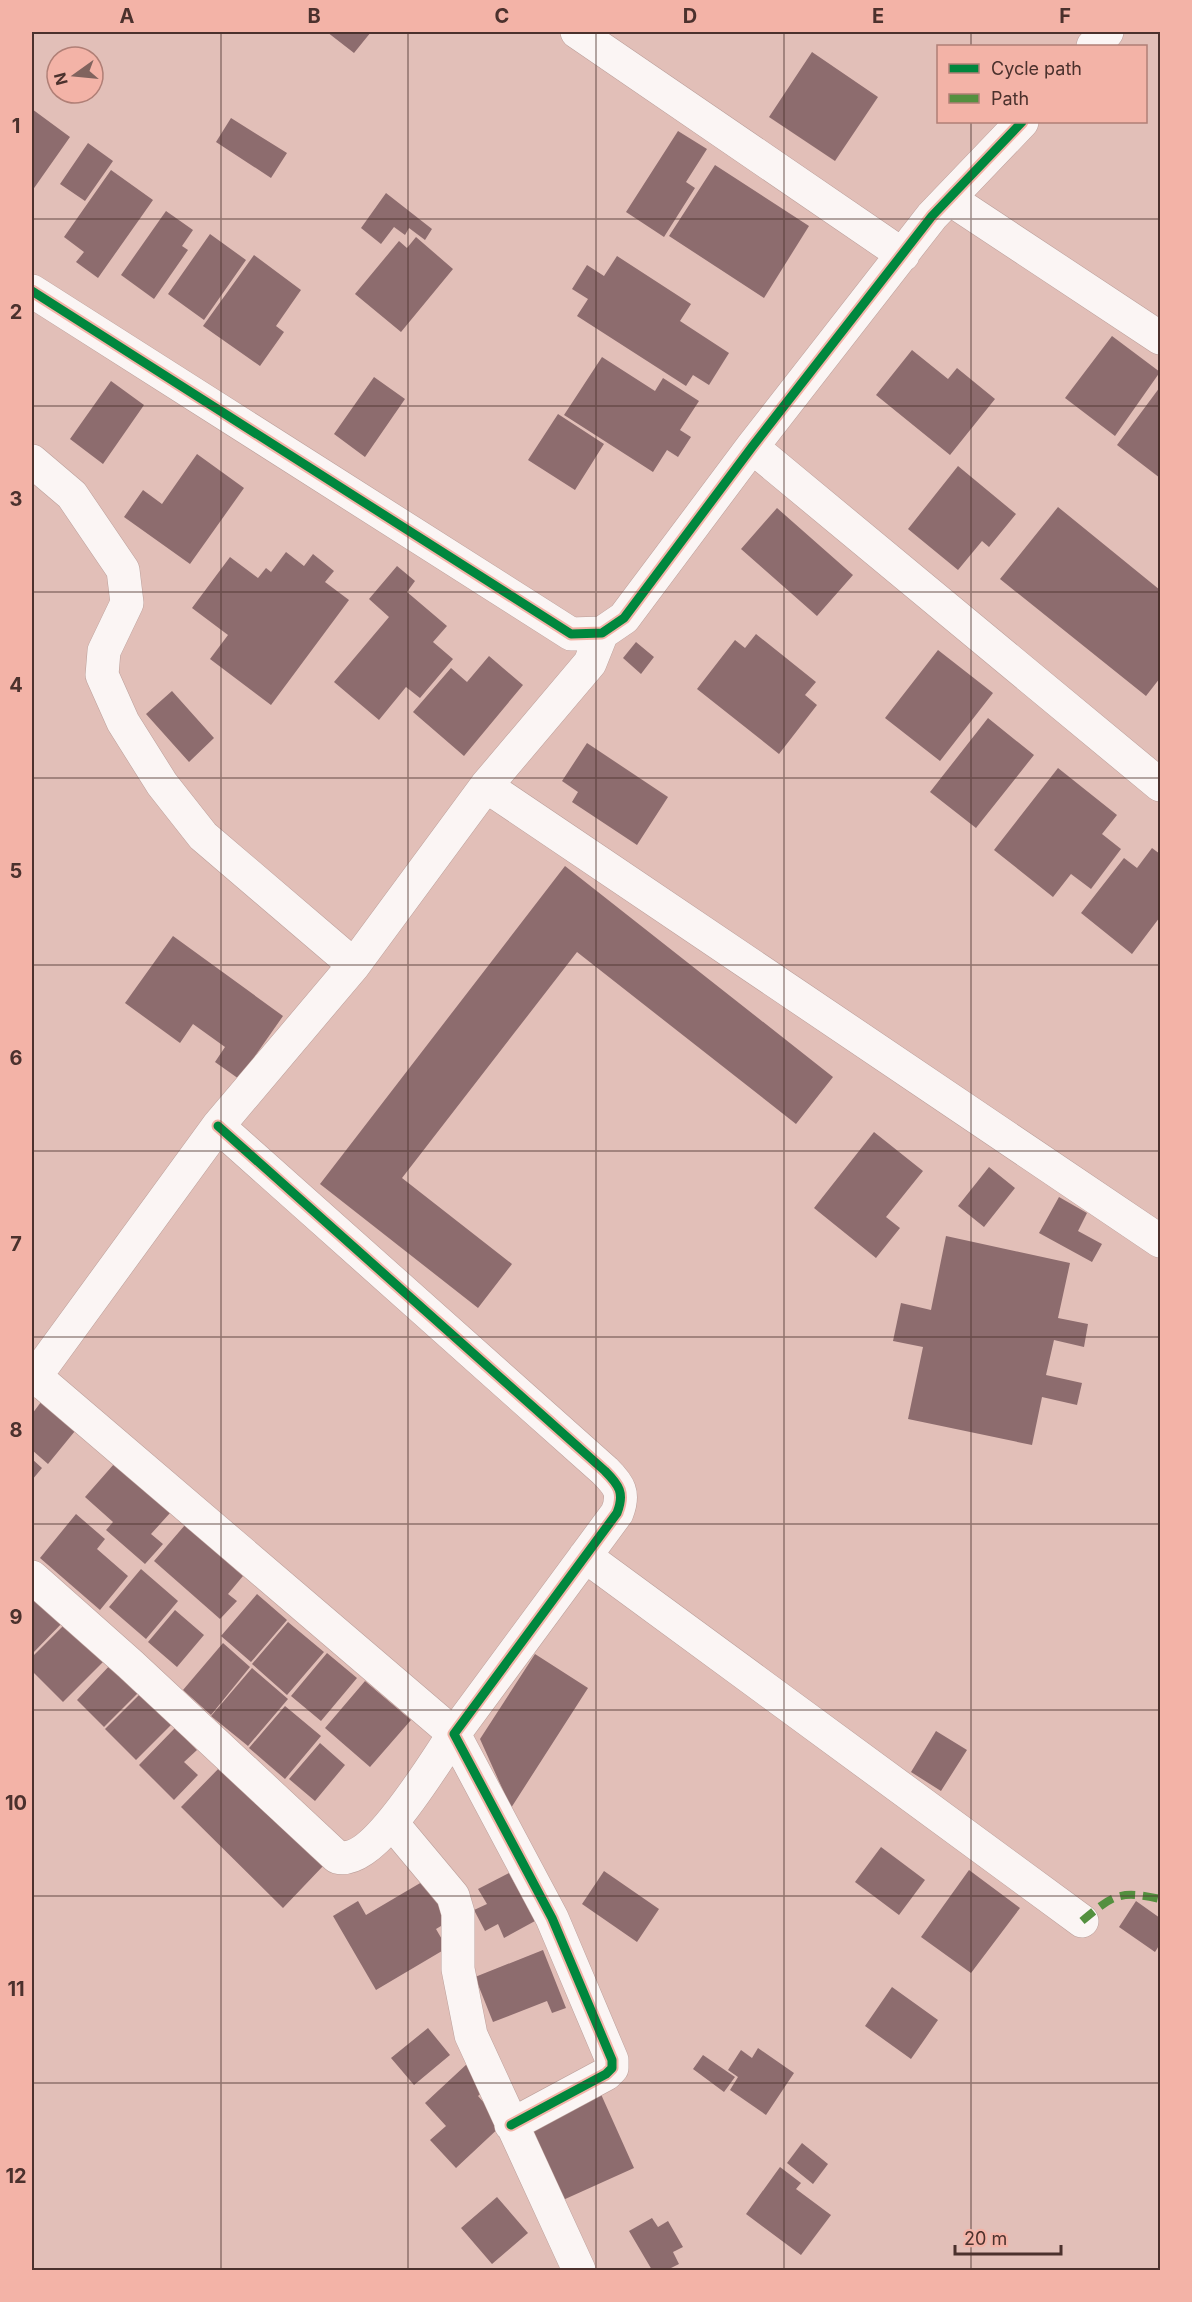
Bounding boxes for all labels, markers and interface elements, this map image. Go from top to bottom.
text: A [120,4,135,28]
text: B [307,4,321,28]
text: C [495,4,509,28]
text: D [683,4,697,28]
text: E [872,4,884,28]
text: F [1059,4,1071,28]
north arrow [45,45,105,105]
legend [937,45,1147,123]
text: Cycle path [991,58,1082,79]
text: N [49,70,72,87]
text: Path [991,88,1029,109]
text: 1 [12,114,20,138]
text: 2 [10,300,22,324]
text: 3 [10,487,22,511]
text: 4 [9,673,23,697]
text: 5 [10,859,22,883]
text: 6 [10,1046,23,1070]
text: 7 [10,1232,22,1256]
text: 8 [9,1418,23,1442]
text: 9 [10,1605,23,1629]
text: 10 [5,1791,27,1815]
text: 11 [7,1977,25,2001]
text: 12 [5,2164,27,2188]
scale bar [955,2218,1062,2256]
text: 20 m [964,2228,1007,2249]

